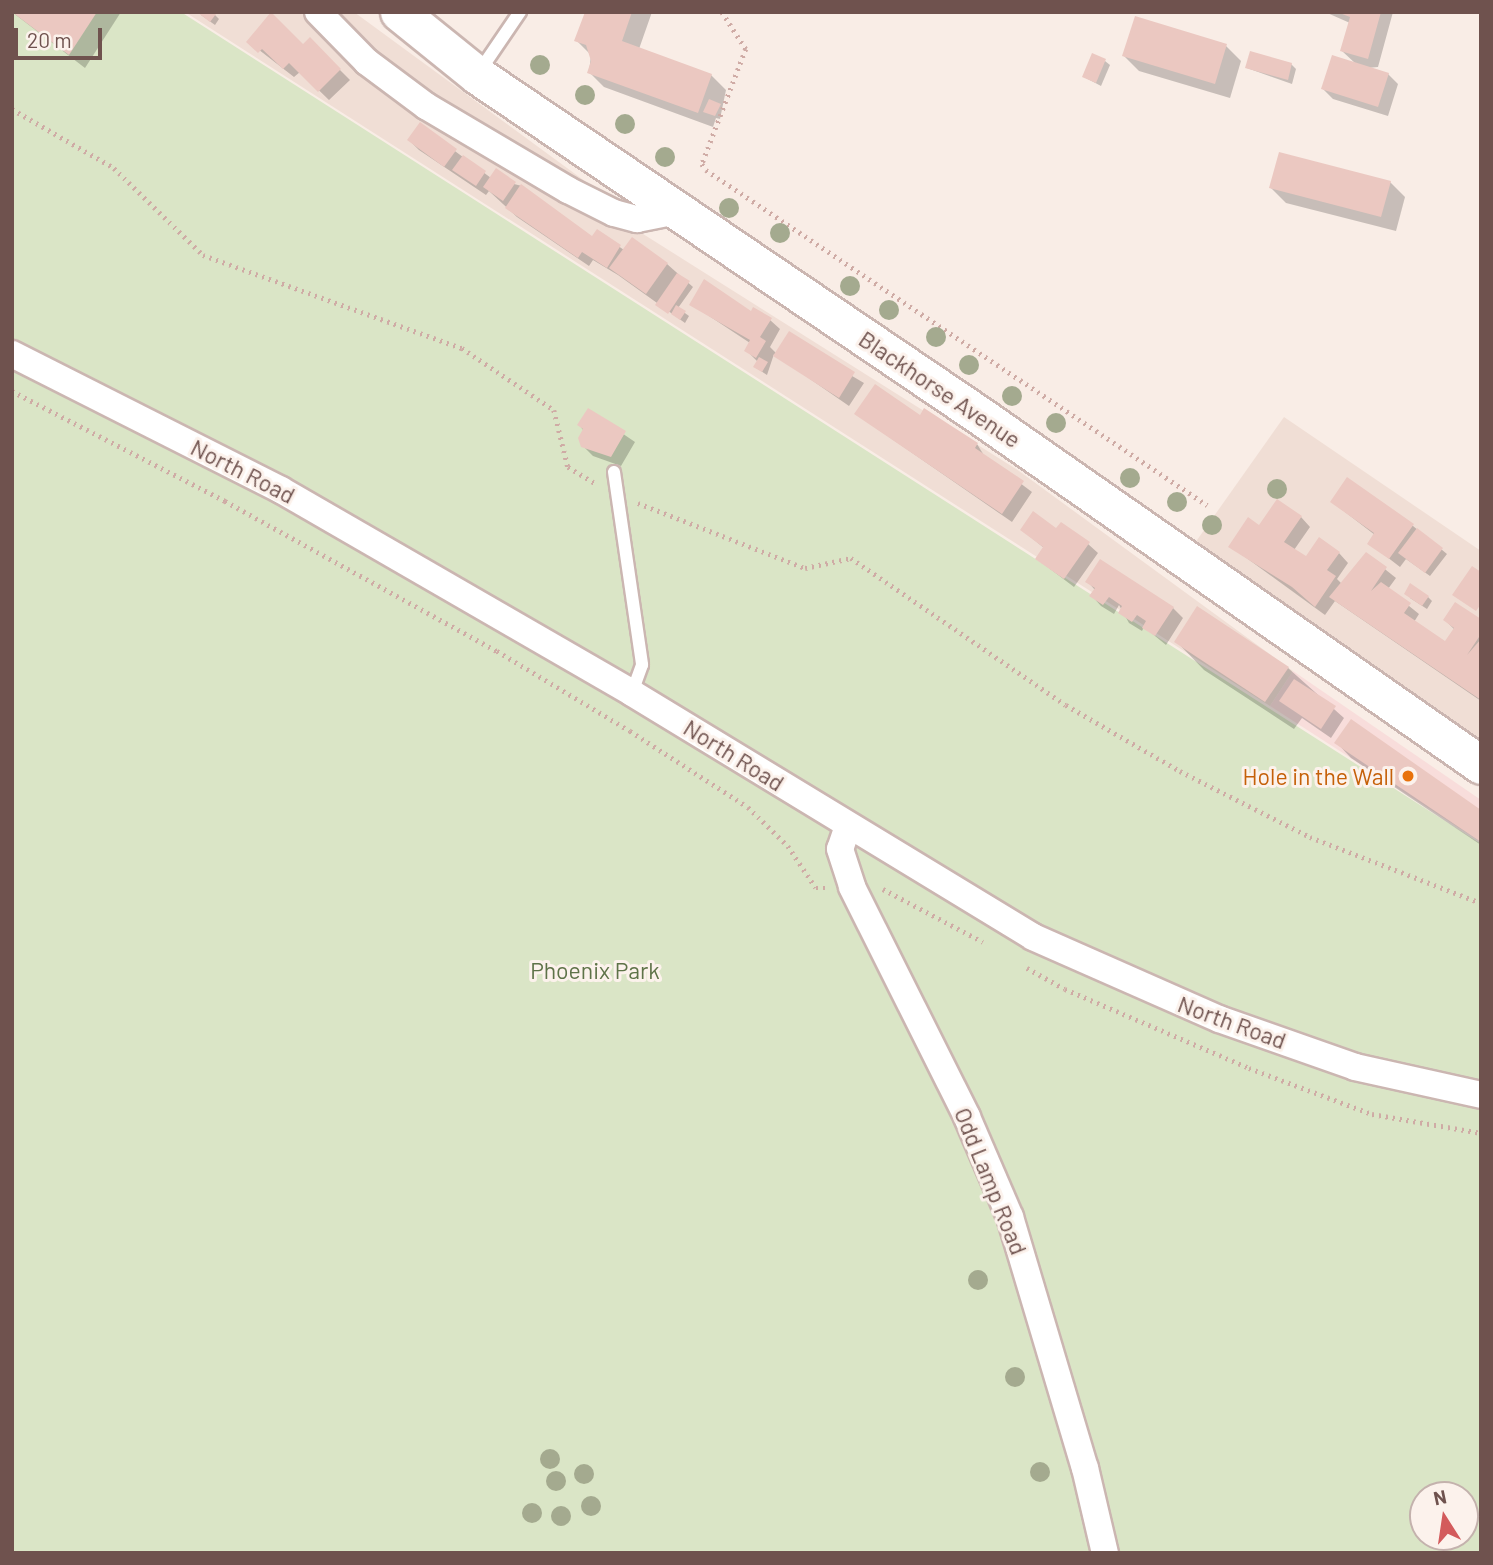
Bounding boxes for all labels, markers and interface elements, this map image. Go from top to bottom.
scale bar [18,14,105,58]
text: 20 m [27,27,72,52]
street label: Blackhorse Avenue [854,325,1026,453]
street label: North Road [186,433,300,509]
street label: North Road [679,713,789,797]
place label: Hole in the Wall [1243,762,1394,790]
marker: Hole in the Wall [1400,768,1416,784]
park label: Phoenix Park [530,956,660,984]
street label: North Road [1174,990,1290,1054]
street label: Odd Lamp Road [949,1104,1033,1258]
north arrow [1409,1481,1479,1551]
text: N [1431,1484,1449,1509]

